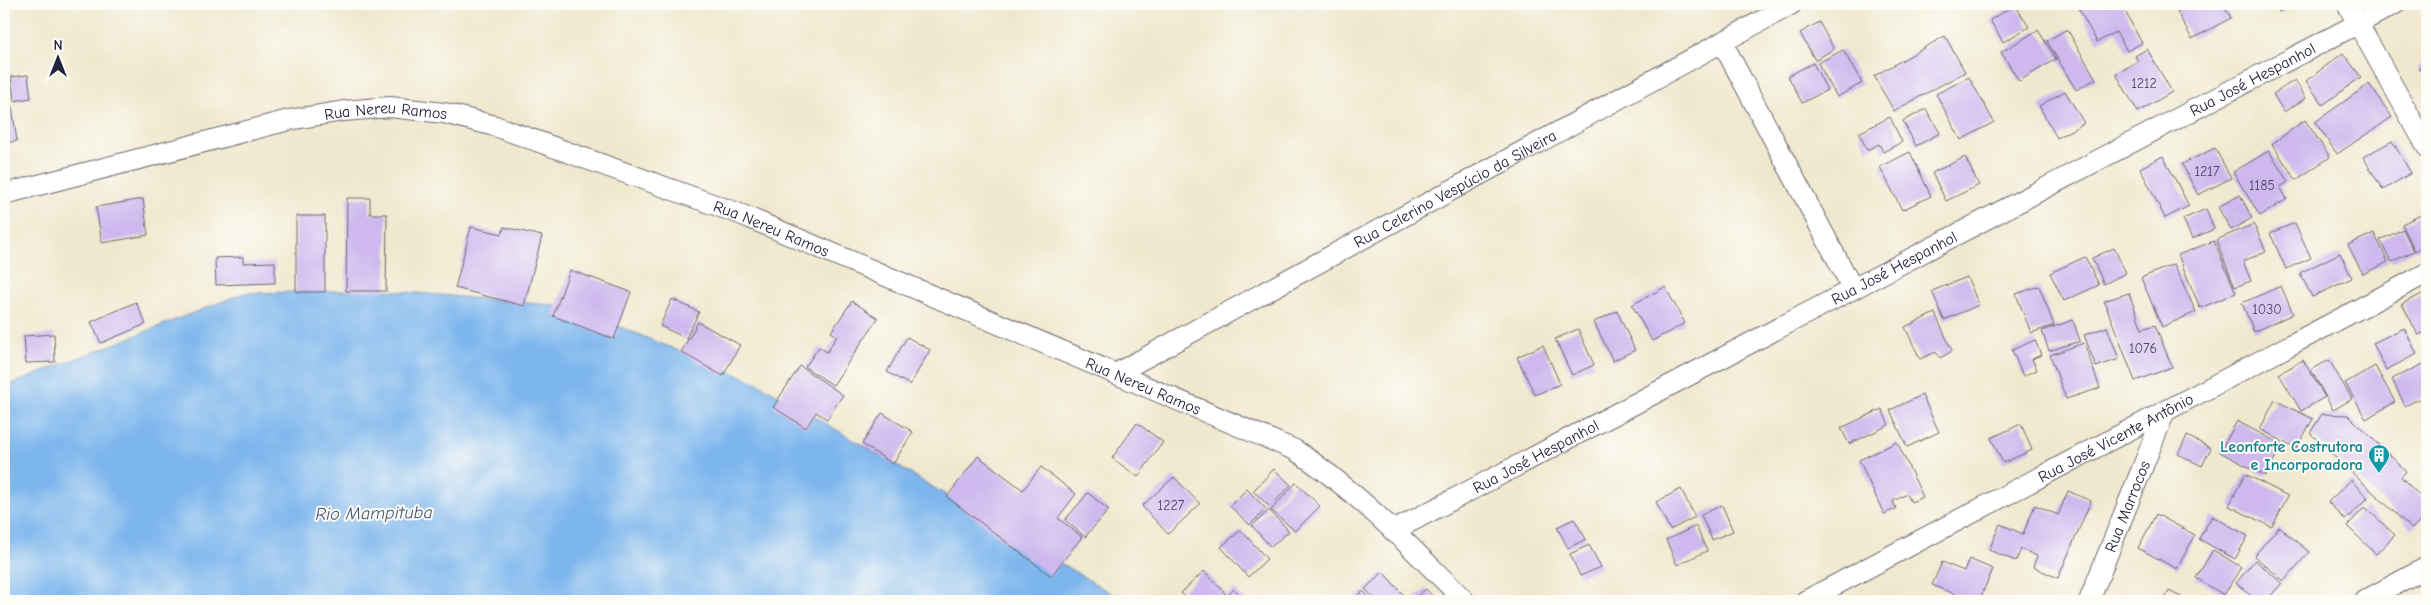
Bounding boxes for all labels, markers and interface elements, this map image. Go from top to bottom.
north arrow [32,32,82,82]
text: N [53,37,63,54]
street label: Rua José Hespanhol [2187,39,2319,120]
house number: 1212 [2131,75,2157,92]
street label: Rua Nereu Ramos [323,99,448,124]
street label: Rua Celerino Vespúcio da Silveira [1351,127,1560,252]
house number: 1217 [2194,163,2220,180]
house number: 1185 [2249,177,2275,194]
street label: Rua Nereu Ramos [711,197,832,261]
street label: Rua José Hespanhol [1828,228,1960,309]
house number: 1030 [2252,301,2282,318]
house number: 1076 [2129,340,2157,357]
street label: Rua Nereu Ramos [1083,354,1204,419]
street label: Rua José Vicente Antônio [2035,390,2197,486]
street label: Rua José Hespanhol [1470,417,1602,497]
place label: Leonforte Costrutora e Incorporadora [2220,438,2363,474]
building icon: Leonforte Costrutora e Incorporadora [2367,443,2391,474]
street label: Rua Marrocos [2101,458,2154,555]
house number: 1227 [1158,497,1185,514]
water label: Rio Mampituba [315,502,433,525]

